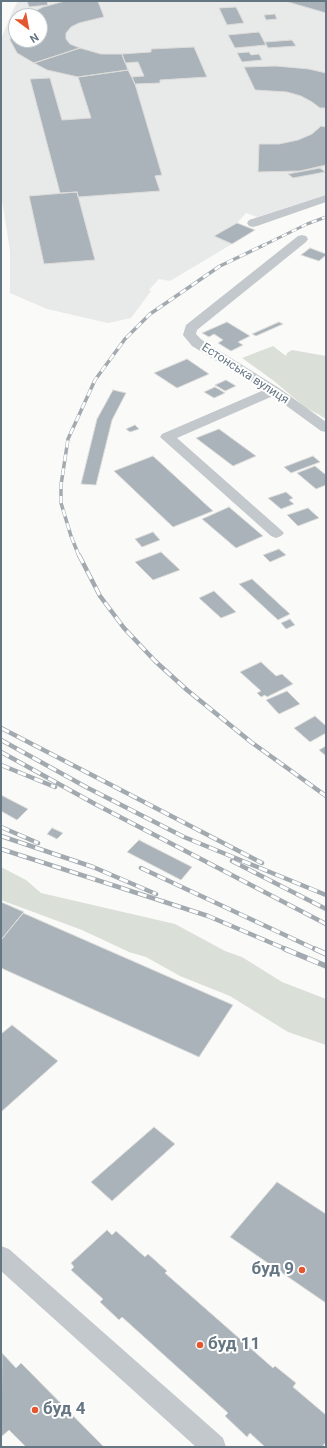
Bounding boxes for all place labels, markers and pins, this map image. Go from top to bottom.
place label: буд 9 [252,1260,294,1280]
marker: буд 9 [297,1265,307,1275]
place label: буд 11 [208,1335,260,1355]
marker: буд 11 [195,1340,205,1350]
place label: буд 4 [43,1400,85,1420]
marker: буд 4 [30,1405,40,1415]

